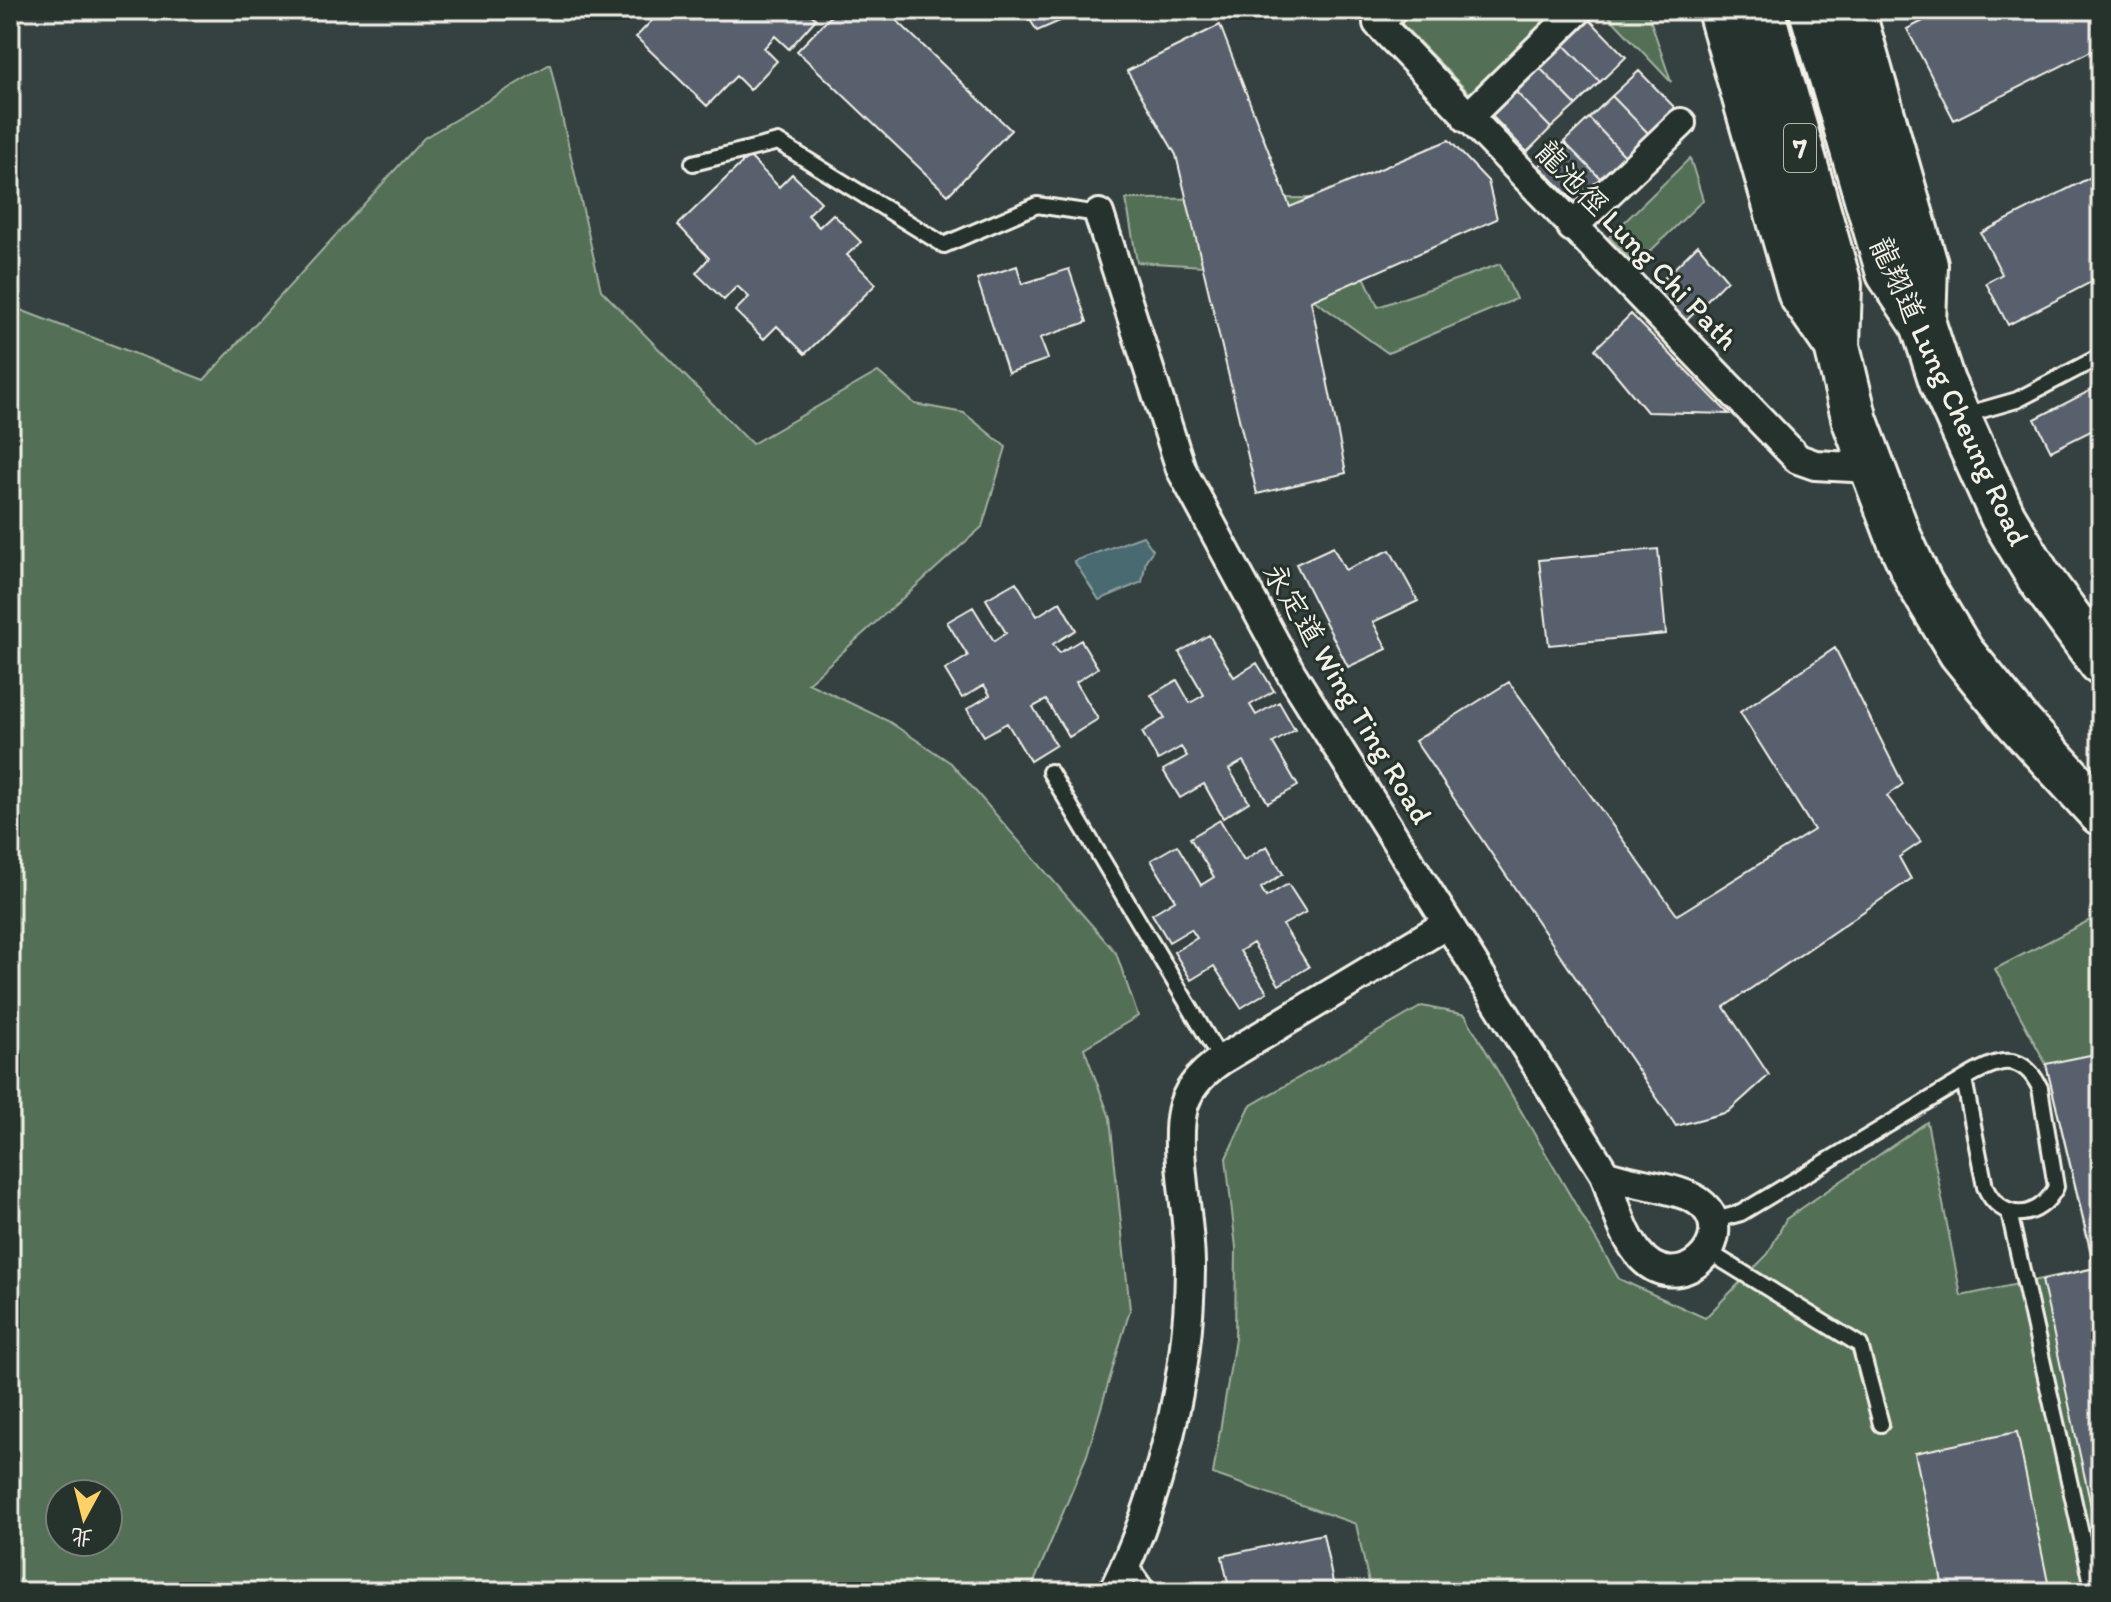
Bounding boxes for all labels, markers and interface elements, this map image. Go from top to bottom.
road number: 7 [1784,124,1816,172]
street label: 龍池徑 Lung Chi Path [1528,133,1746,357]
street label: 龍翔道 Lung Cheung Road [1862,231,2038,551]
street label: 永定道 Wing Ting Road [1255,556,1441,830]
north arrow [44,1478,124,1558]
text: 北 [69,1523,94,1552]

